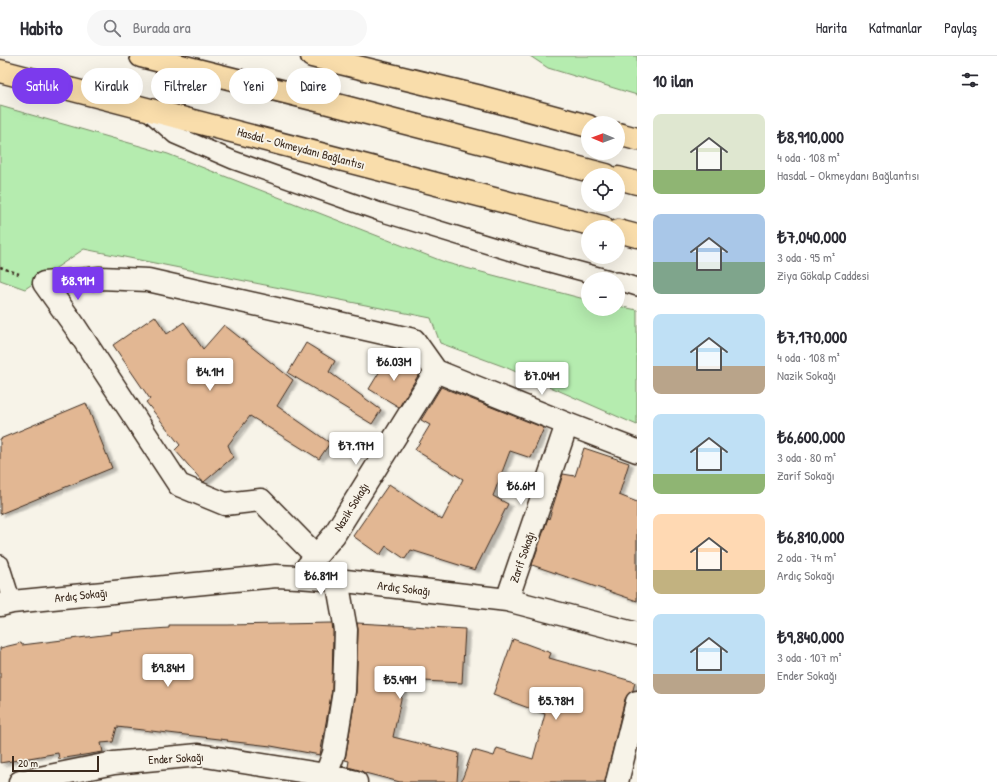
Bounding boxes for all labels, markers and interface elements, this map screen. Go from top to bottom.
search box [87,10,367,46]
text: Habito [20,15,63,41]
icon: search [101,17,123,39]
text: Burada ara [133,17,191,38]
text: Harita [816,18,847,37]
text: Katmanlar [869,18,922,37]
text: Paylaş [944,18,977,37]
chip: Satılık [12,68,73,104]
chip: Kiralık [81,68,143,104]
chip: Filtreler [151,68,221,104]
chip: Yeni [229,68,278,104]
chip: Daire [286,68,341,104]
text: 10 ilan [653,69,693,92]
icon: filters [959,69,981,91]
north arrow [581,116,625,160]
map controls [581,116,625,316]
street label: Hasdal - Okmeydanı Bağlantısı [235,123,367,173]
text: ₺8,910,000 [777,125,844,148]
icon: home [685,130,733,178]
text: 4 oda · 108 m² [777,148,840,166]
text: Hasdal - Okmeydanı Bağlantısı [777,166,919,184]
button: locate [581,168,625,212]
button: + [581,220,625,264]
text: ₺7,040,000 [777,225,846,248]
icon: home [685,230,733,278]
text: 3 oda · 95 m² [777,248,835,266]
text: Ziya Gökalp Caddesi [777,266,870,284]
pin: ₺8.91M [45,267,111,301]
text: ₺8.91M [61,271,95,289]
button: − [581,272,625,316]
text: ₺7,170,000 [777,325,847,348]
icon: home [685,330,733,378]
pin: ₺6.03M [361,348,427,382]
text: 4 oda · 108 m² [777,348,840,366]
text: ₺6.03M [377,352,411,370]
pin: ₺4.1M [182,358,238,392]
text: ₺4.1M [196,362,224,380]
pin: ₺7.04M [509,362,575,396]
text: ₺7.04M [524,366,560,384]
text: Nazik Sokağı [777,366,836,384]
text: ₺6,600,000 [777,425,845,448]
icon: home [685,430,733,478]
pin: ₺7.17M [323,432,389,466]
text: ₺7.17M [338,436,374,454]
text: 3 oda · 80 m² [777,448,836,466]
text: Zarif Sokağı [777,466,835,484]
pin: ₺6.6M [493,472,549,506]
text: ₺6.6M [507,476,535,494]
street label: Nazik Sokağı [329,479,373,535]
text: ₺6,810,000 [777,525,844,548]
street label: Zarif Sokağı [505,529,539,585]
icon: home [685,530,733,578]
text: 2 oda · 74 m² [777,548,836,566]
pin: ₺6.81M [288,562,354,596]
text: ₺6.81M [304,566,338,584]
text: Ardıç Sokağı [777,566,835,584]
street label: Ardıç Sokağı [376,576,432,600]
street label: Ardıç Sokağı [54,584,108,606]
text: ₺9,840,000 [777,625,844,648]
icon: home [685,630,733,678]
text: 3 oda · 107 m² [777,648,842,666]
pin: ₺9.84M [135,654,201,688]
text: ₺9.84M [151,658,185,676]
pin: ₺5.49M [367,666,433,700]
text: Ender Sokağı [777,666,837,684]
text: ₺5.49M [383,670,417,688]
pin: ₺5.78M [523,687,589,721]
text: ₺5.78M [538,691,574,709]
street label: Ender Sokağı [148,748,204,768]
scale bar [12,754,99,773]
text: 20 m [18,756,38,770]

